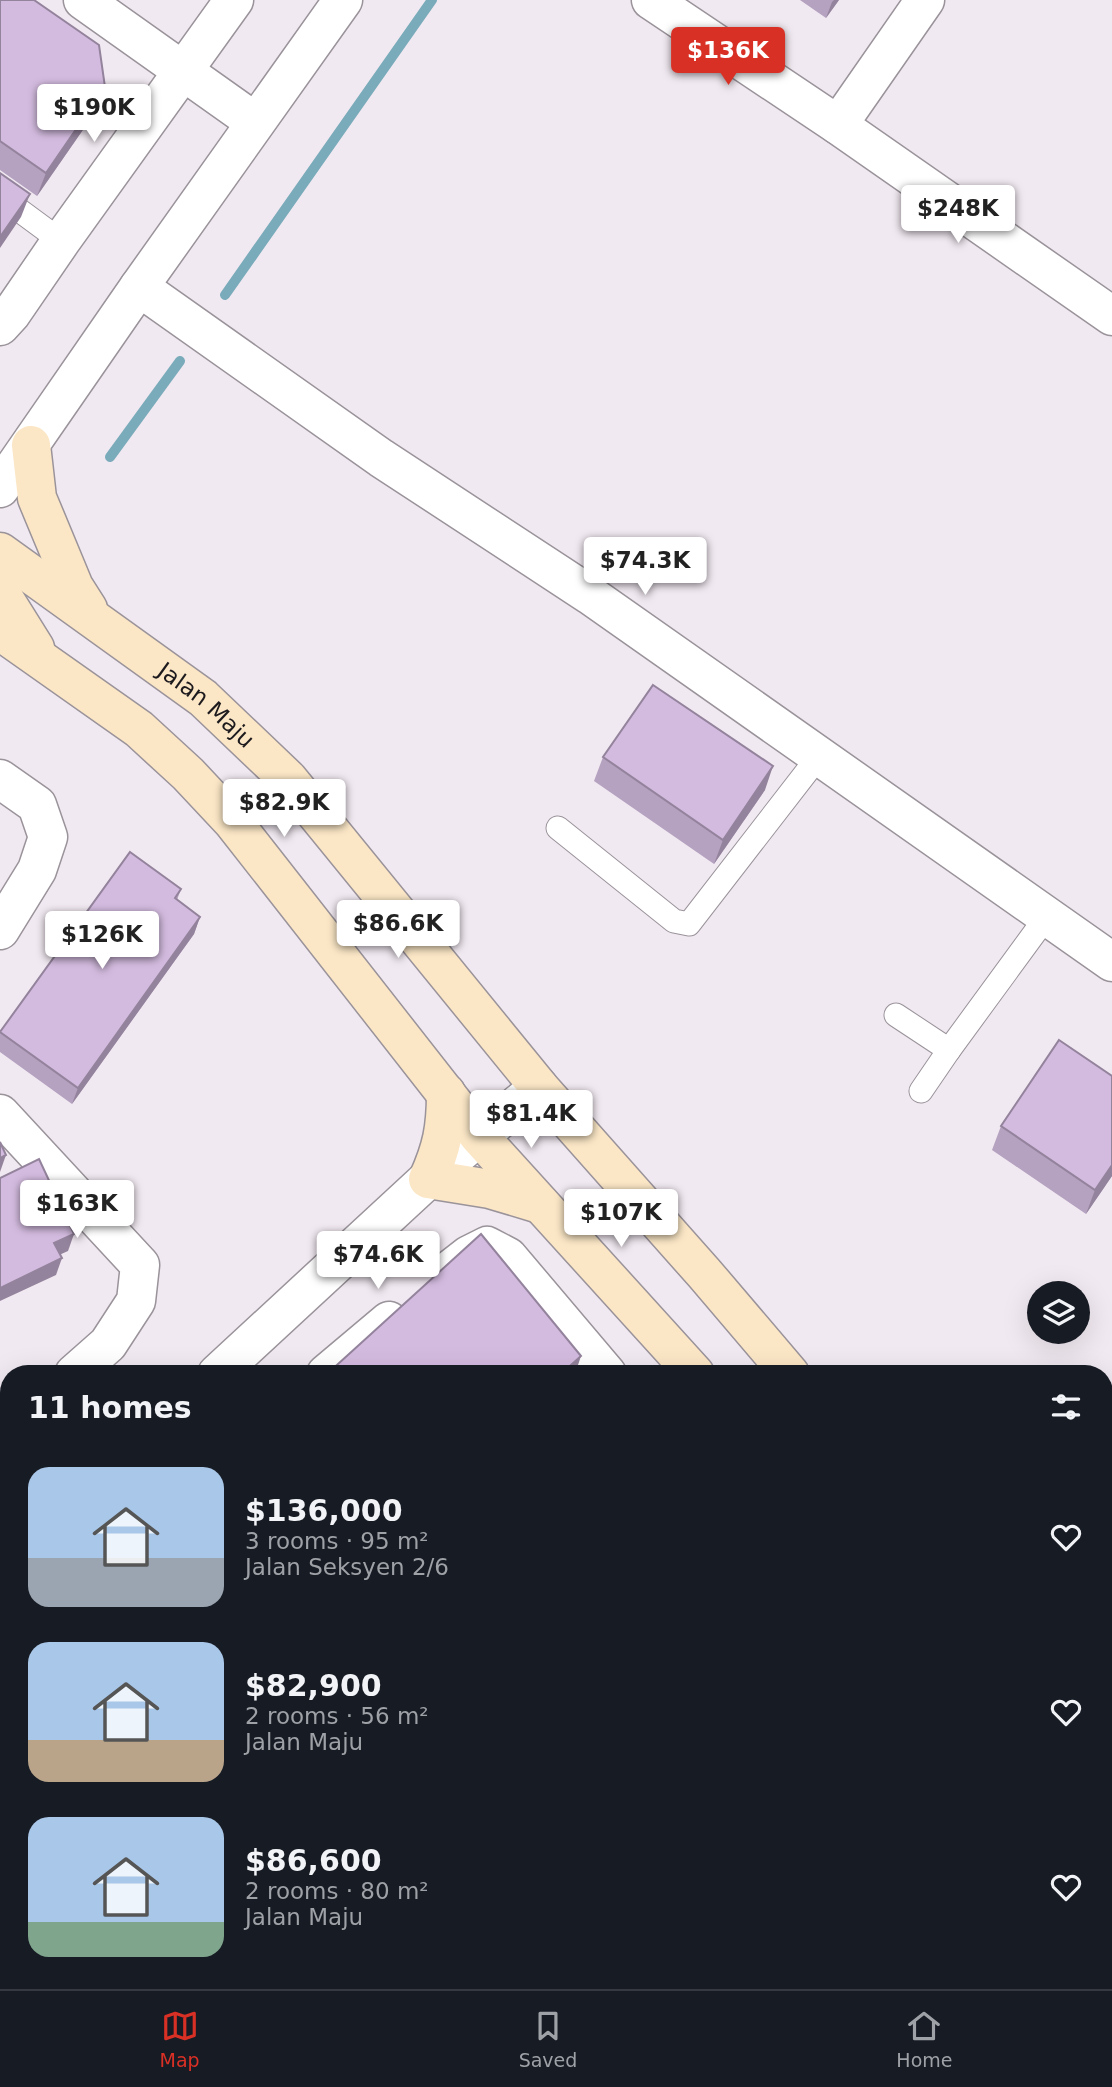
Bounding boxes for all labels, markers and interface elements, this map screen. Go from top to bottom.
pin: $136K [679,28,777,87]
text: $136K [687,37,769,63]
pin: $190K [45,85,143,144]
text: $190K [53,94,135,120]
pin: $248K [909,186,1007,245]
text: $248K [917,195,999,221]
pin: $74.3K [588,538,702,597]
text: $74.3K [600,547,690,573]
street label: Jalan Maju [151,656,260,753]
pin: $82.9K [227,780,341,839]
text: $82.9K [239,789,329,815]
pin: $86.6K [341,900,455,960]
text: $86.6K [353,910,443,936]
pin: $126K [53,912,151,971]
text: $126K [61,921,143,947]
pin: $81.4K [474,1090,588,1150]
text: $81.4K [486,1100,576,1126]
pin: $163K [28,1180,126,1240]
text: $163K [36,1190,118,1216]
pin: $107K [572,1190,670,1249]
text: $107K [580,1199,662,1225]
pin: $74.6K [321,1232,435,1291]
text: $74.6K [333,1241,423,1267]
map controls [1027,1281,1090,1344]
button: layers [1027,1281,1090,1344]
icon: filters [1047,1388,1085,1426]
text: 11 homes [28,1390,192,1425]
text: $136,000 [245,1493,403,1528]
icon: home [84,1495,168,1579]
icon: heart [1047,1518,1085,1556]
text: 3 rooms · 95 m² [245,1528,429,1554]
text: Jalan Seksyen 2/6 [245,1554,449,1580]
text: $82,900 [245,1668,382,1703]
icon: home [84,1670,168,1754]
icon: heart [1047,1693,1085,1731]
text: 2 rooms · 56 m² [245,1703,429,1729]
text: Jalan Maju [245,1729,363,1755]
text: $86,600 [245,1843,382,1878]
icon: home [84,1845,168,1929]
icon: heart [1047,1868,1085,1906]
text: 2 rooms · 80 m² [245,1878,429,1904]
text: Jalan Maju [245,1904,363,1930]
tab: Map [160,2007,200,2071]
tab: Saved [519,2007,577,2071]
tab: Home [896,2007,952,2071]

